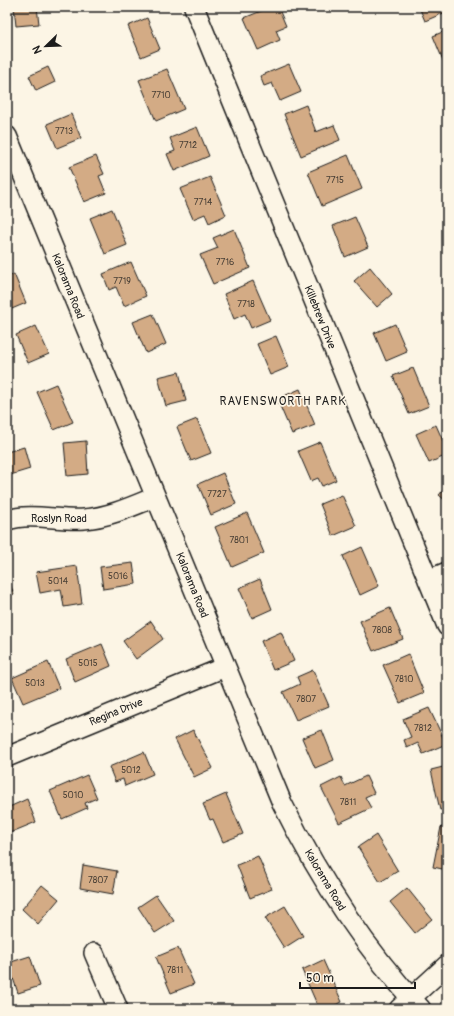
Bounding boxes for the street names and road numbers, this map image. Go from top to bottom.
street label: Kalorama Road [49,251,87,321]
street label: Killebrew Drive [301,283,339,351]
street label: Roslyn Road [31,512,87,525]
street label: Kalorama Road [173,550,211,620]
street label: Regina Drive [87,695,145,729]
street label: Kalorama Road [302,847,348,913]

